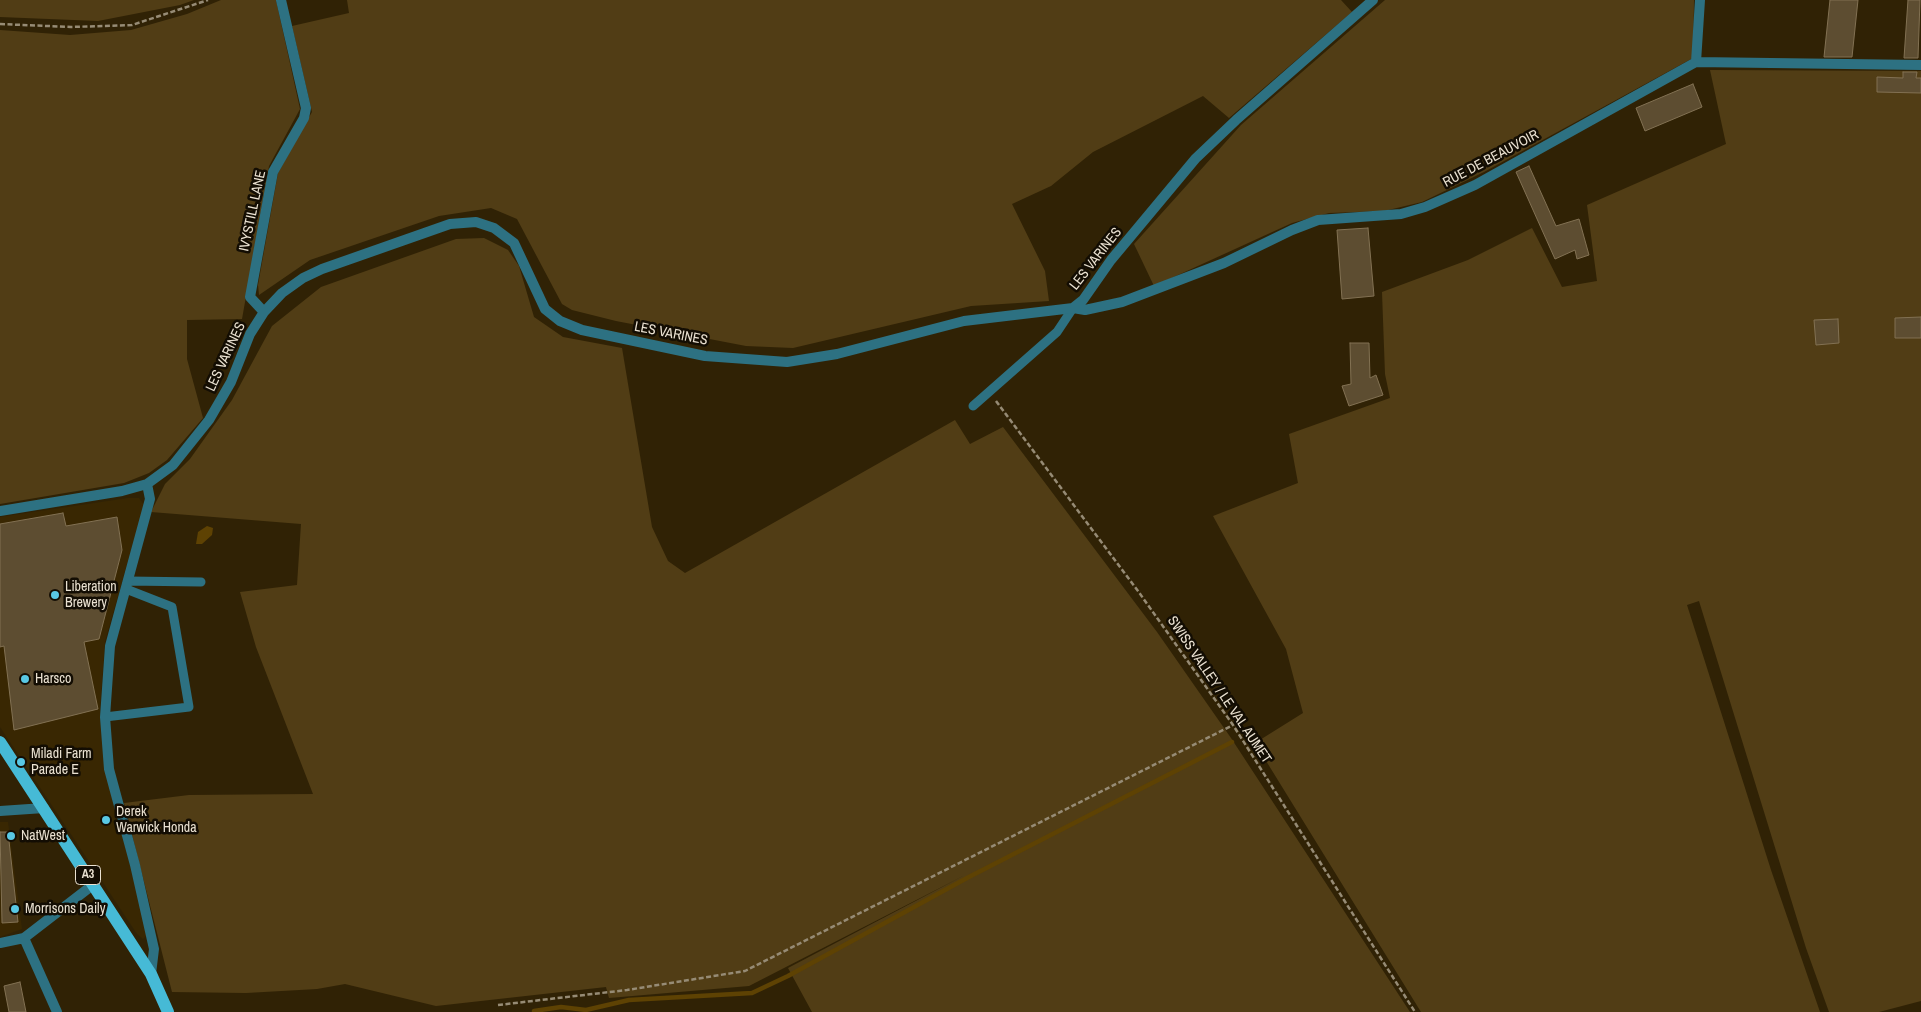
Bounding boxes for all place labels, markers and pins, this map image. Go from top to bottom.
place label: Liberation Brewery [65,579,117,612]
marker: Liberation Brewery [49,589,61,601]
place label: Harsco [35,671,71,687]
marker: Harsco [19,673,31,685]
place label: Miladi Farm Parade E [31,746,92,779]
marker: Miladi Farm Parade E [15,756,27,768]
place label: Derek Warwick Honda [116,804,197,836]
marker: Derek Warwick Honda [100,814,112,826]
place label: NatWest [21,828,65,844]
marker: NatWest [5,830,17,842]
place label: Morrisons Daily [25,901,105,917]
marker: Morrisons Daily [9,903,21,915]

